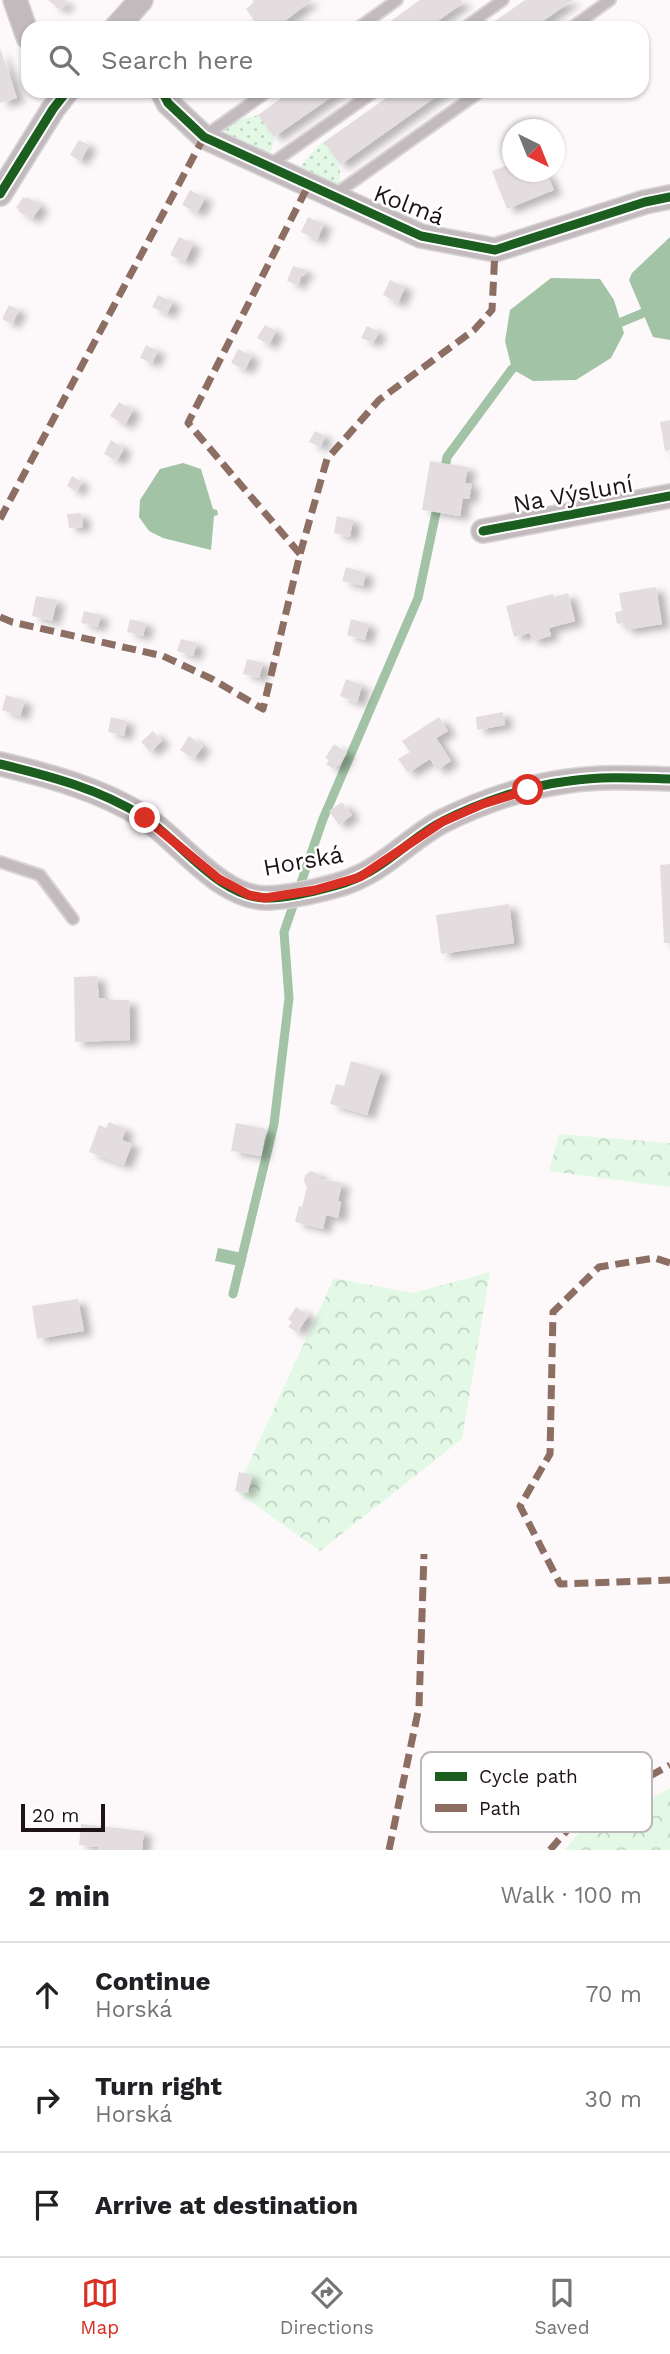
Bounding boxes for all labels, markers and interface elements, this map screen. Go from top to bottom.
search box [21,21,649,98]
icon: search [45,41,83,79]
text: Search here [101,45,253,75]
north arrow [502,119,565,182]
street label: Kolmá [370,179,448,231]
street label: Na Výsluní [511,470,635,518]
route start [512,774,543,805]
route end [129,802,160,833]
street label: Horská [261,840,345,882]
legend [421,1752,652,1832]
text: Cycle path [479,1765,578,1788]
text: Path [479,1797,521,1820]
scale bar [21,1801,105,1833]
text: 20 m [32,1804,79,1827]
text: 2 min [28,1878,110,1913]
text: Walk · 100 m [500,1882,642,1909]
text: Continue [95,1966,211,1996]
icon: ahead [28,1976,66,2014]
text: 70 m [585,1981,642,2008]
text: Horská [95,1996,172,2023]
text: Turn right [95,2071,222,2101]
icon: right [28,2081,66,2119]
text: 30 m [585,2086,642,2113]
text: Horská [95,2101,172,2128]
icon: arrive [28,2186,66,2224]
text: Arrive at destination [95,2190,358,2220]
tab: Map [80,2274,119,2339]
tab: Directions [280,2274,374,2339]
tab: Saved [534,2274,590,2339]

